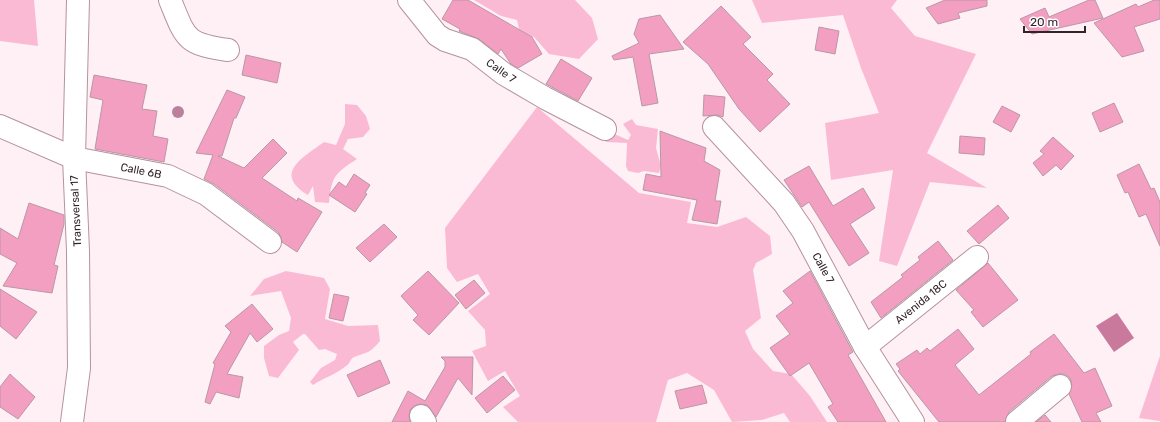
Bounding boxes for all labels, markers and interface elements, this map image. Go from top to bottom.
scale bar [1024,8,1085,34]
text: 20 m [1030,15,1058,29]
street label: Calle 7 [484,56,519,86]
street label: Calle 6B [119,161,163,181]
street label: Transversal 17 [68,175,84,247]
street label: Calle 7 [809,250,837,286]
street label: Avenida 18C [893,277,949,327]

